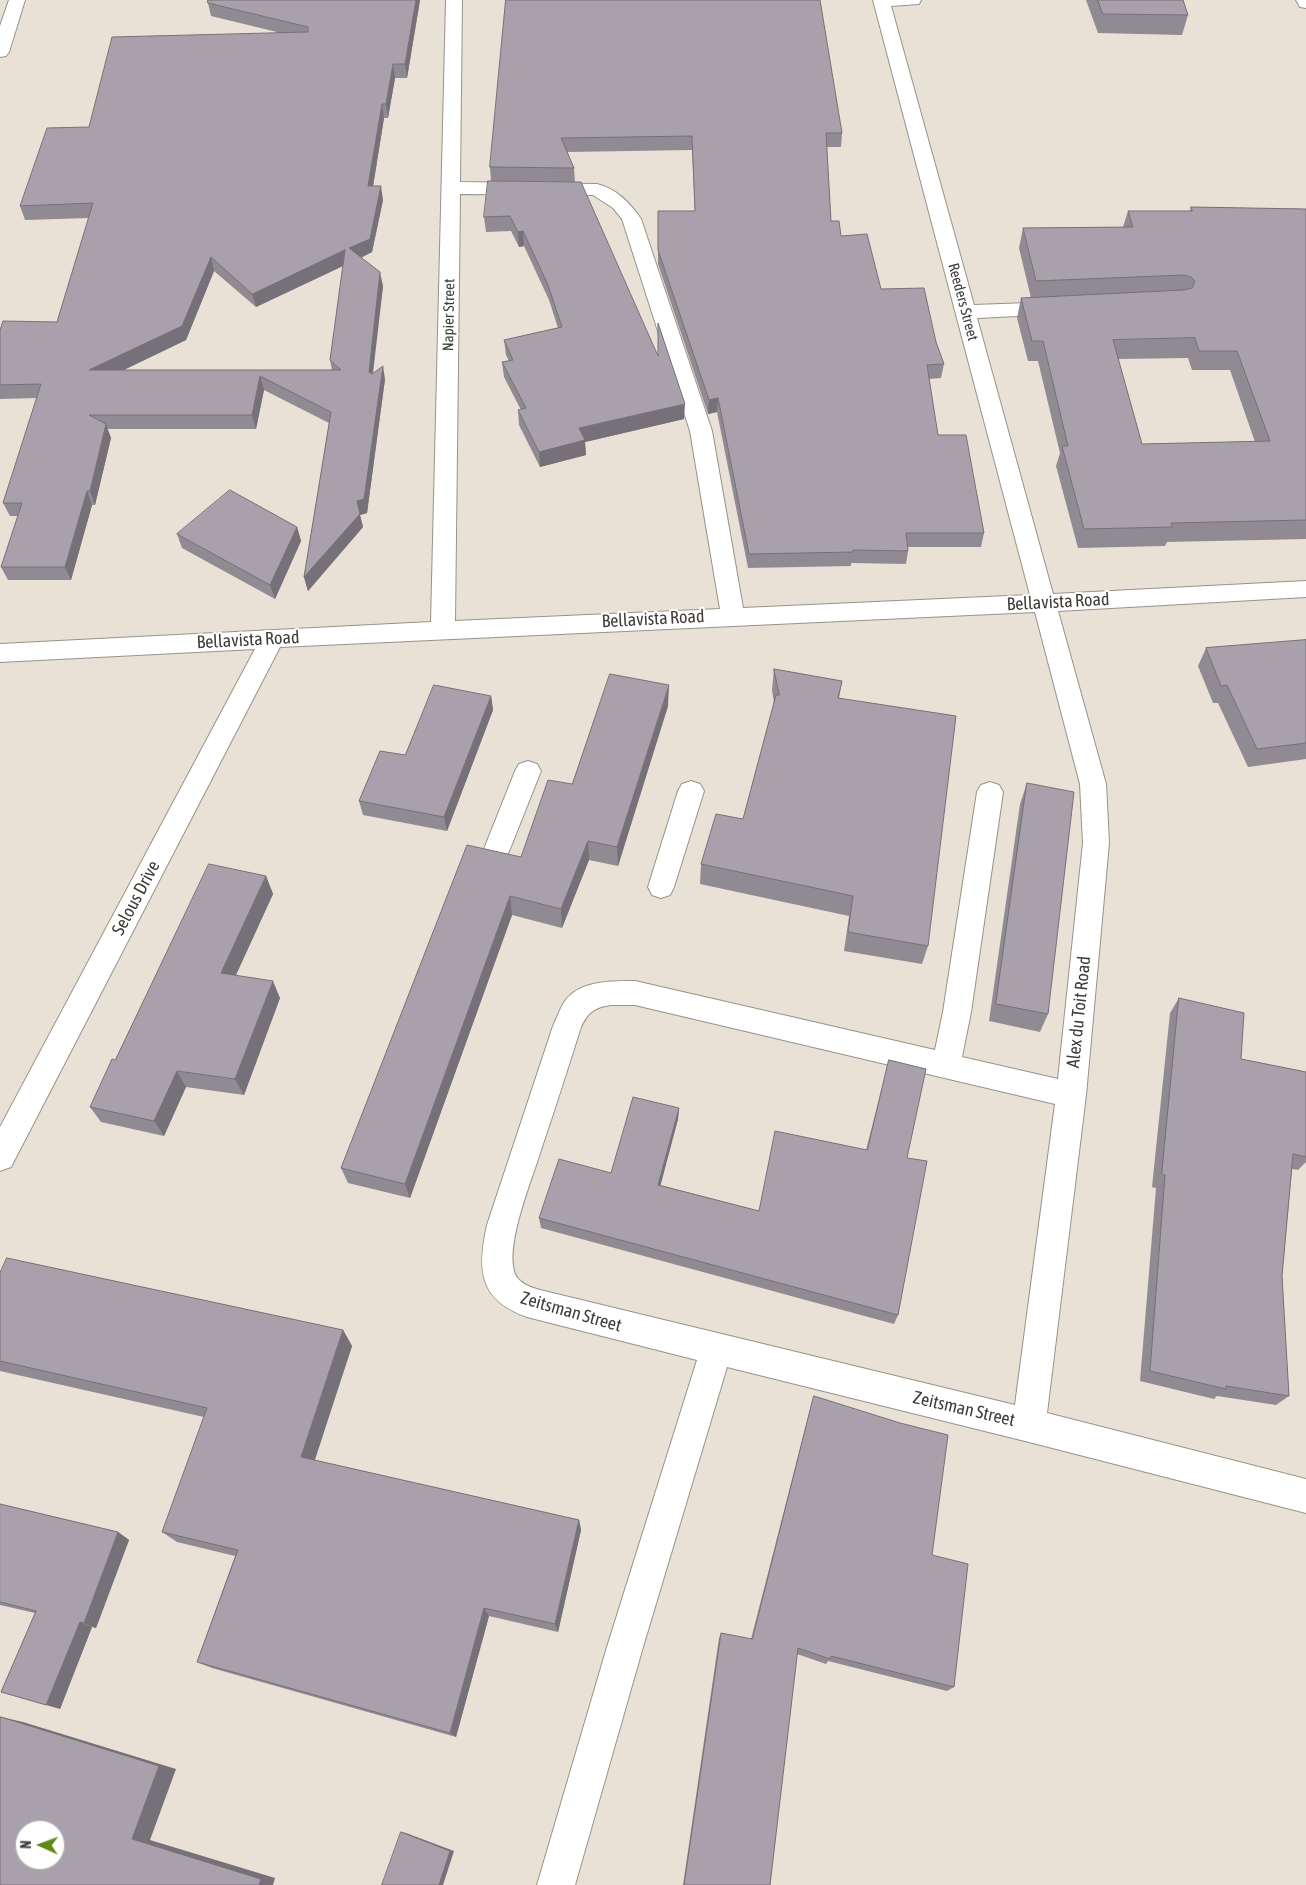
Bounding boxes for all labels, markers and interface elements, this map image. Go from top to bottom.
street label: Reeders Street [944,261,982,343]
street label: Napier Street [439,279,459,351]
street label: Bellavista Road [1006,589,1110,615]
street label: Bellavista Road [601,606,705,632]
street label: Bellavista Road [196,627,300,653]
street label: Selous Drive [107,857,165,939]
street label: Alex du Toit Road [1062,955,1096,1069]
street label: Zeitsman Street [518,1287,624,1337]
street label: Zeitsman Street [911,1387,1017,1431]
north arrow [15,1820,65,1870]
text: N [18,1840,34,1849]

